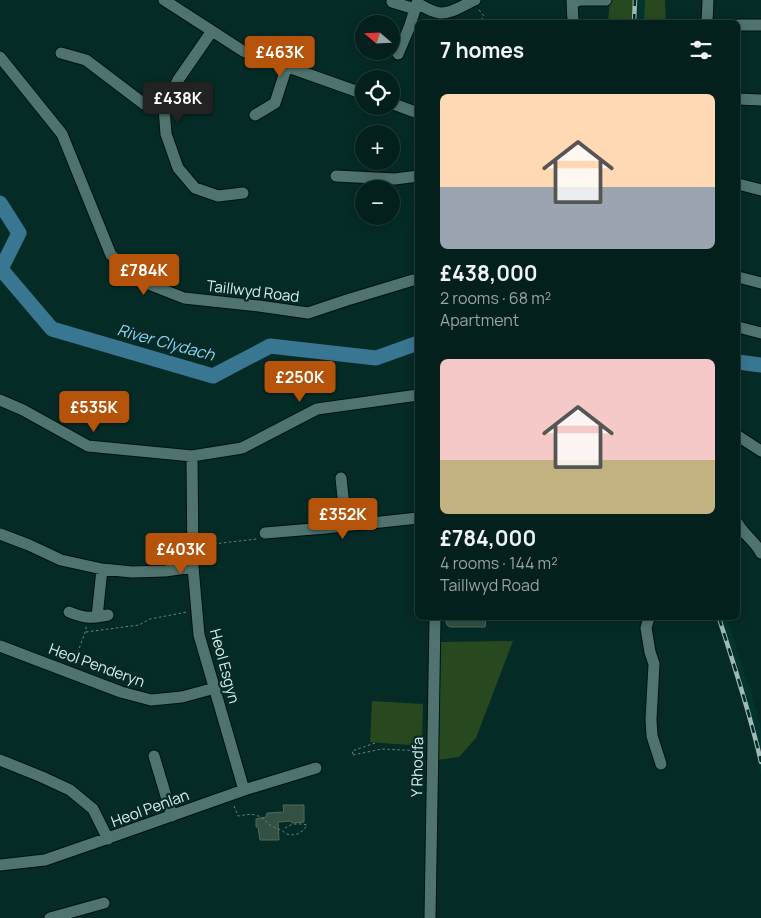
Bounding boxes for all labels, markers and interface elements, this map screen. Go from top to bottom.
north arrow [355,15,400,60]
map controls [355,15,400,225]
pin: £463K [245,36,315,78]
text: 7 homes [440,36,524,64]
icon: filters [687,36,715,64]
text: £463K [256,41,304,63]
button: locate [355,70,400,115]
pin: £438K [143,82,213,124]
text: £438K [154,87,202,109]
button: + [355,125,400,170]
icon: home [533,127,623,217]
button: − [355,180,400,225]
pin: £784K [109,254,179,296]
text: £784K [120,259,168,281]
text: £438,000 [440,259,538,287]
street label: Taillwyd Road [205,275,301,307]
text: 2 rooms · 68 m² [440,287,551,309]
text: Apartment [440,309,519,331]
water label: River Clydach [115,318,218,366]
pin: £250K [265,360,335,403]
text: £250K [276,366,324,388]
pin: £535K [59,390,129,433]
icon: home [533,392,623,482]
text: £535K [70,396,118,418]
pin: £352K [308,498,378,540]
text: £352K [319,503,367,525]
text: £784,000 [440,524,536,552]
pin: £403K [146,532,216,575]
text: £403K [156,538,206,560]
text: 4 rooms · 144 m² [440,552,558,574]
text: Taillwyd Road [440,574,539,596]
street label: Heol Esgyn [205,626,245,706]
street label: Heol Penderyn [46,638,148,692]
street label: Y Rhodfa [406,737,428,797]
street label: Heol Penlan [108,784,192,832]

